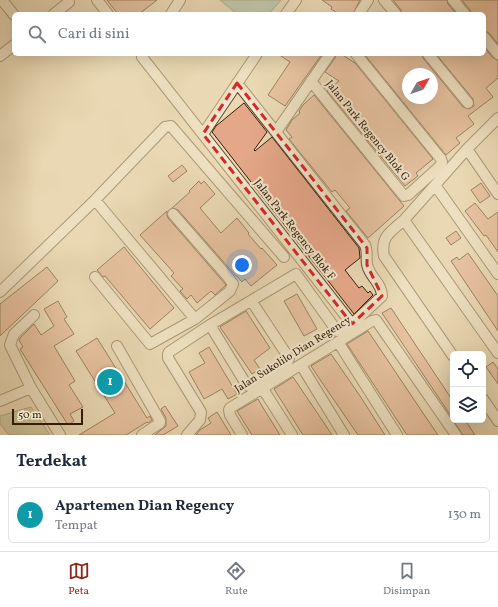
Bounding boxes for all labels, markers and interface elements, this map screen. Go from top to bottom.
search box [12,12,486,56]
icon: search [26,23,48,45]
text: Cari di sini [58,24,129,45]
north arrow [402,68,438,104]
street label: Jalan Park Regency Blok G [321,77,413,185]
street label: Jalan Park Regency Blok F [250,176,338,284]
your location [232,255,252,275]
street label: Jalan Sukolilo Dian Regency [232,313,354,397]
map controls [450,351,486,423]
button: locate [450,351,486,387]
pin: 1 [97,367,123,397]
button: layers [450,387,486,423]
scale bar [12,407,83,426]
text: 50 m [18,408,42,423]
text: Terdekat [16,450,87,473]
text: Apartemen Dian Regency [55,496,234,517]
text: 1 [27,506,33,524]
text: 130 m [448,506,481,524]
text: Tempat [55,517,98,535]
tab: Peta [68,560,90,599]
tab: Rute [225,560,248,599]
tab: Disimpan [383,560,430,599]

